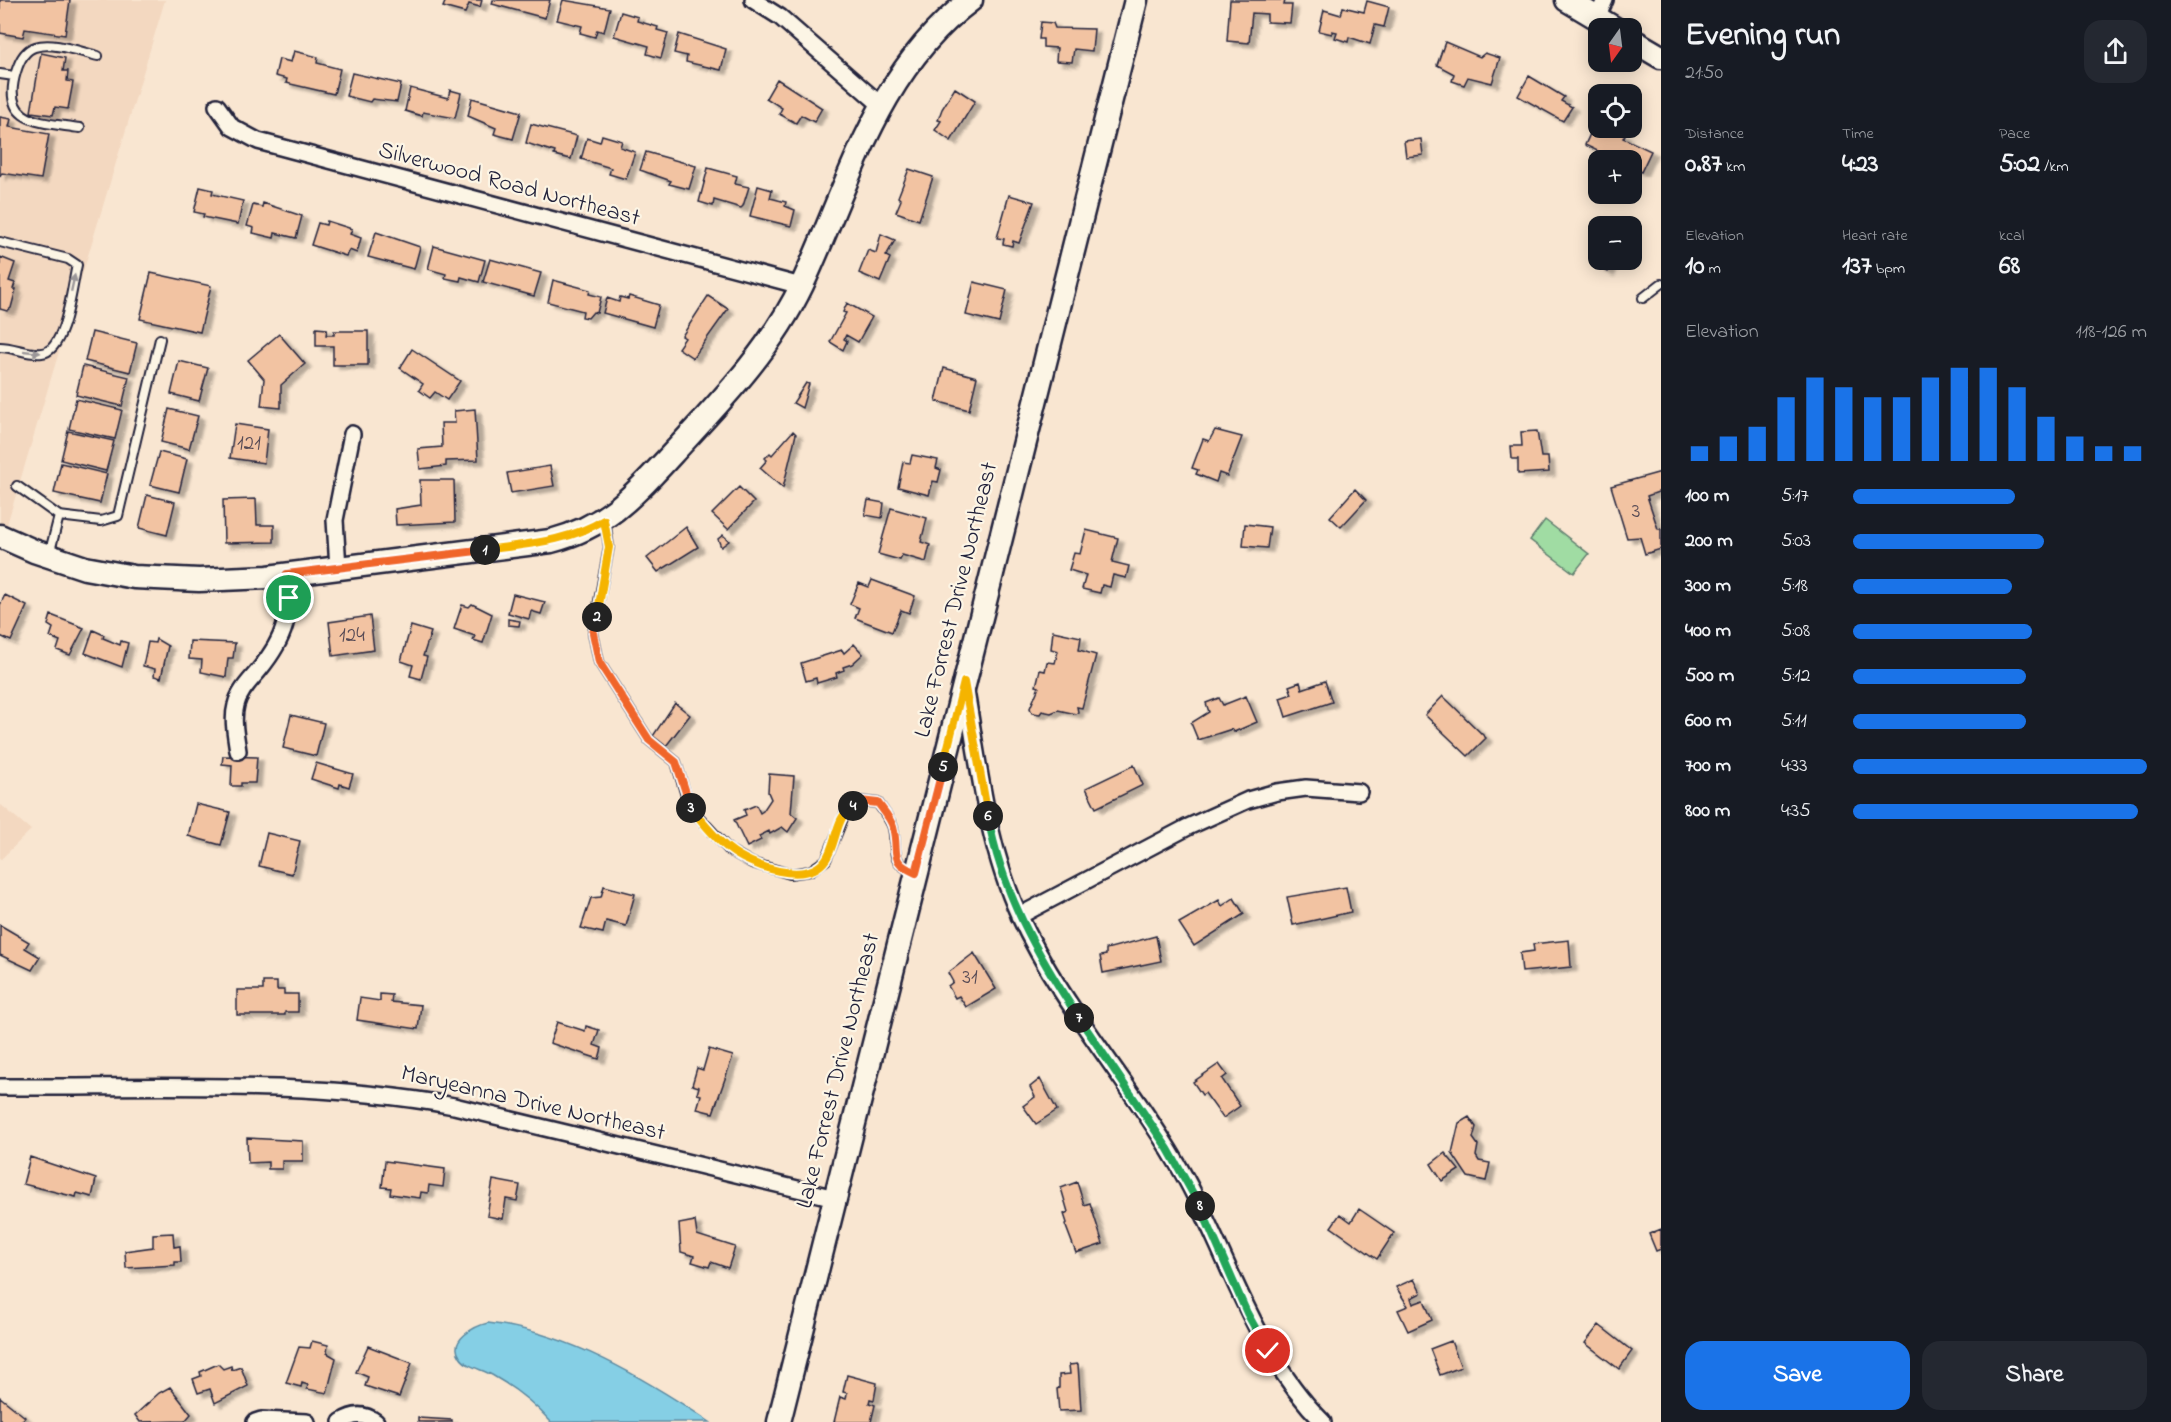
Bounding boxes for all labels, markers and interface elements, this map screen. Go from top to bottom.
text: Evening run [1685,12,1840,60]
north arrow [1588,18,1642,72]
map controls [1588,18,1642,270]
button: share [2084,20,2147,83]
text: 21:50 [1685,59,1723,88]
button: locate [1588,84,1642,138]
text: Distance [1685,122,1744,146]
text: Time [1842,122,1874,146]
text: Pace [1999,122,2030,146]
street label: Silverwood Road Northeast [374,133,644,237]
text: 0.87 [1685,146,1722,184]
text: 4:23 [1842,146,1879,184]
text: 5:02 [1999,146,2040,184]
button: + [1588,150,1642,204]
text: km [1722,155,1745,179]
text: /km [2040,155,2069,179]
button: − [1588,216,1642,270]
text: Elevation [1685,224,1744,248]
text: Heart rate [1842,224,1908,248]
text: kcal [1999,224,2024,248]
text: 10 [1685,248,1705,286]
text: 137 [1842,248,1872,286]
text: 68 [1999,248,2020,286]
text: m [1705,257,1721,281]
text: bpm [1872,257,1905,281]
one-way arrow [68,274,78,292]
text: Elevation [1685,318,1759,347]
text: 118–126 m [2075,318,2147,347]
one-way arrow [23,347,42,357]
house number: 121 [237,429,261,459]
street label: Lake Forrest Drive Northeast [906,459,1008,741]
text: 100 m [1685,482,1729,511]
text: 5:17 [1781,482,1809,511]
house number: 3 [1632,497,1640,527]
text: 200 m [1685,527,1733,556]
text: 5:03 [1781,527,1811,556]
pin: 1 [470,535,500,565]
text: 1 [482,538,488,562]
pin [263,572,314,623]
text: 300 m [1685,572,1731,601]
text: 5:18 [1781,572,1808,601]
icon: arrive [272,581,305,614]
pin: 2 [582,602,612,632]
text: 2 [593,605,601,629]
text: 400 m [1685,617,1731,646]
text: 5:08 [1781,617,1810,646]
house number: 124 [339,621,365,651]
text: 500 m [1685,662,1734,691]
text: 5:12 [1781,662,1810,691]
text: 600 m [1685,707,1732,736]
text: 5:11 [1781,707,1807,736]
pin: 5 [928,752,958,782]
text: 700 m [1685,752,1731,781]
text: 4:33 [1781,752,1807,781]
text: 5 [938,755,948,779]
pin: 4 [838,791,868,821]
pin: 3 [676,793,706,823]
text: 4 [850,794,856,818]
text: 3 [688,796,694,820]
text: 800 m [1685,797,1730,826]
text: 4:35 [1781,797,1811,826]
pin: 6 [973,801,1003,831]
text: 6 [984,804,992,828]
street label: Lake Forrest Drive Northeast [788,930,890,1212]
house number: 31 [962,963,978,993]
pin: 7 [1064,1003,1094,1033]
text: 7 [1076,1006,1082,1030]
street label: Maryeanna Drive Northeast [397,1057,669,1152]
pin: 8 [1185,1191,1215,1221]
text: 8 [1197,1194,1203,1218]
pin [1242,1325,1293,1376]
icon: check [1251,1334,1284,1367]
button: Save [1685,1341,1910,1410]
button: Share [1922,1341,2147,1410]

